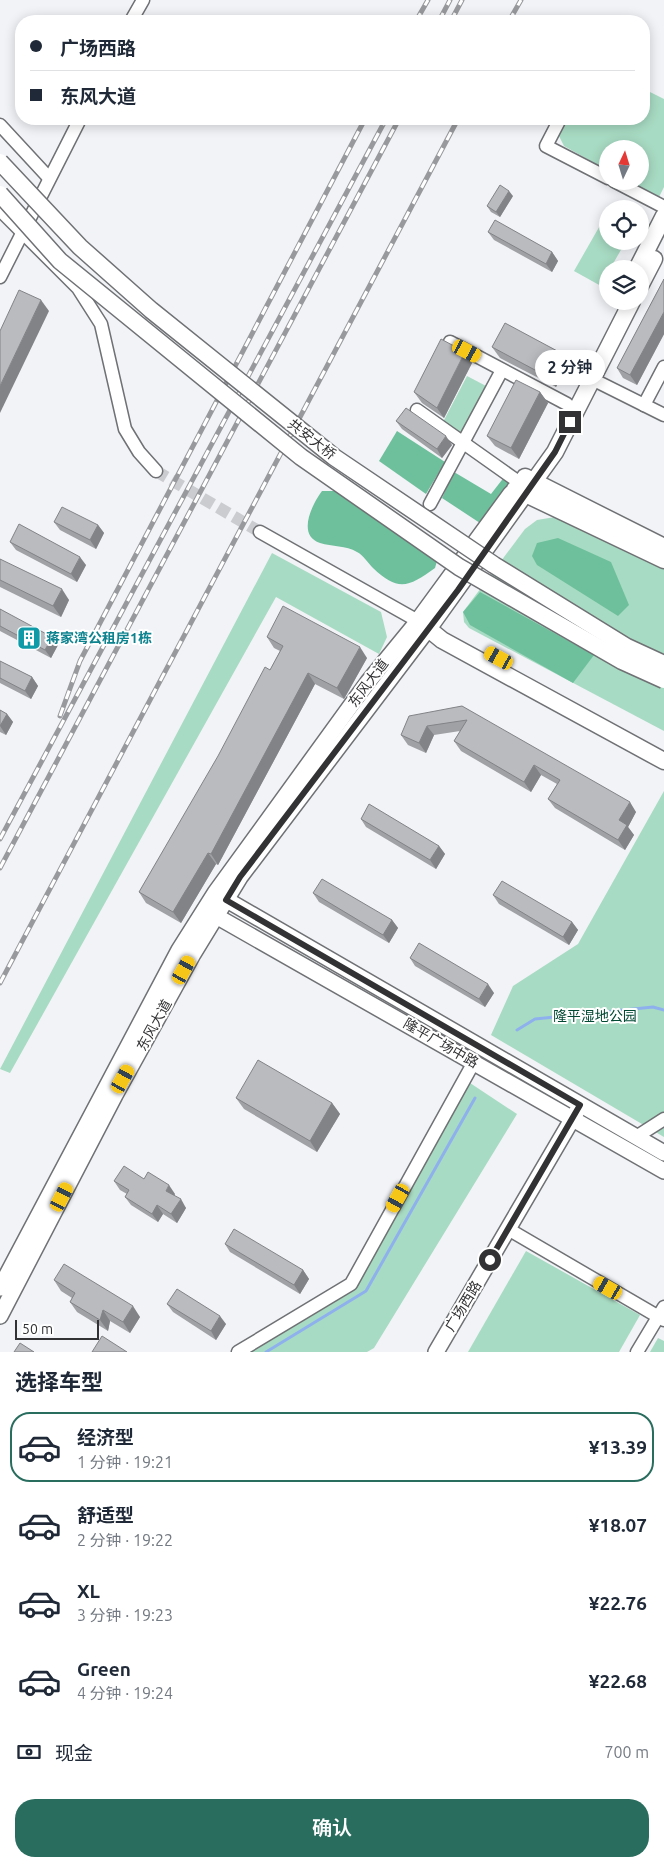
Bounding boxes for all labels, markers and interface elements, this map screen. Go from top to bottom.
text: 广场西路 [60,37,136,59]
text: 东风大道 [60,85,136,107]
north arrow [599,140,649,190]
map controls [599,140,649,310]
button: locate [599,200,649,250]
button: layers [599,260,649,310]
car [450,337,483,365]
callout: 2 分钟 [535,350,605,384]
text: 2 分钟 [548,358,592,376]
route end [559,411,581,433]
street label: 共安大桥 [285,415,339,463]
building icon: 蒋家湾公租房1栋 [16,625,42,651]
place label: 蒋家湾公租房1栋 [46,630,152,646]
car [482,644,515,672]
street label: 东风大道 [345,656,391,710]
car [170,953,197,987]
street label: 东风大道 [133,997,175,1053]
park label: 隆平湿地公园 [553,1008,637,1024]
street label: 隆平广场中路 [401,1015,481,1071]
car [109,1062,136,1096]
car [48,1180,75,1214]
car [384,1181,411,1215]
route start [479,1249,501,1271]
car [591,1274,624,1302]
street label: 广场西路 [442,1278,484,1334]
scale bar [15,1317,99,1340]
text: 50 m [22,1321,53,1337]
text: 选择车型 [15,1369,103,1394]
icon: car [17,1425,62,1470]
text: 经济型 [77,1426,134,1448]
text: ¥13.39 [589,1436,647,1458]
text: 1 分钟 · 19:21 [77,1453,173,1471]
icon: car [17,1503,62,1548]
text: 舒适型 [77,1504,134,1526]
text: ¥18.07 [589,1514,647,1536]
text: 2 分钟 · 19:22 [77,1531,173,1549]
text: XL [77,1580,100,1602]
icon: car [17,1581,62,1626]
text: ¥22.76 [589,1592,647,1614]
text: 3 分钟 · 19:23 [77,1606,173,1624]
text: Green [77,1658,131,1680]
icon: car [17,1659,62,1704]
text: ¥22.68 [589,1670,647,1692]
text: 4 分钟 · 19:24 [77,1684,173,1702]
icon: cash [15,1738,43,1766]
text: 现金 [55,1742,93,1764]
text: 700 m [604,1743,649,1761]
button: 确认 [15,1799,649,1857]

